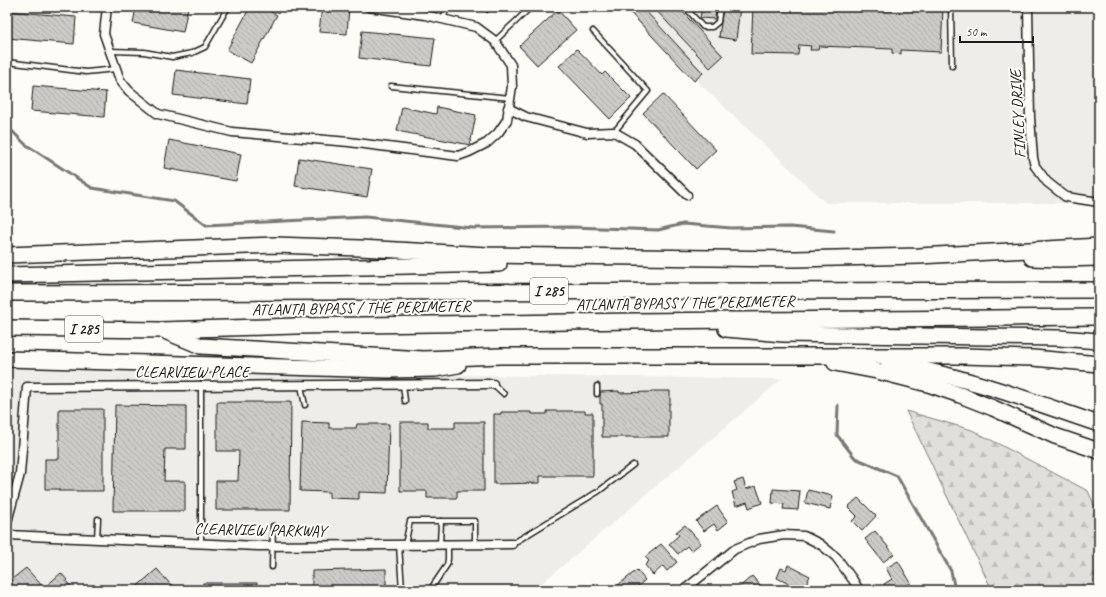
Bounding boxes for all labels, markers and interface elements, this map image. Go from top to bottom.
scale bar [960,18,1033,44]
text: 50 m [966,24,988,40]
street label: FINLEY DRIVE [1006,67,1030,159]
road number: I 285 [530,278,568,304]
street label: ATLANTA BYPASS / THE PERIMETER [576,291,797,315]
street label: ATLANTA BYPASS / THE PERIMETER [252,296,473,320]
road number: I 285 [65,316,103,342]
street label: CLEARVIEW PLACE [135,362,251,382]
street label: CLEARVIEW PARKWAY [194,519,329,541]

